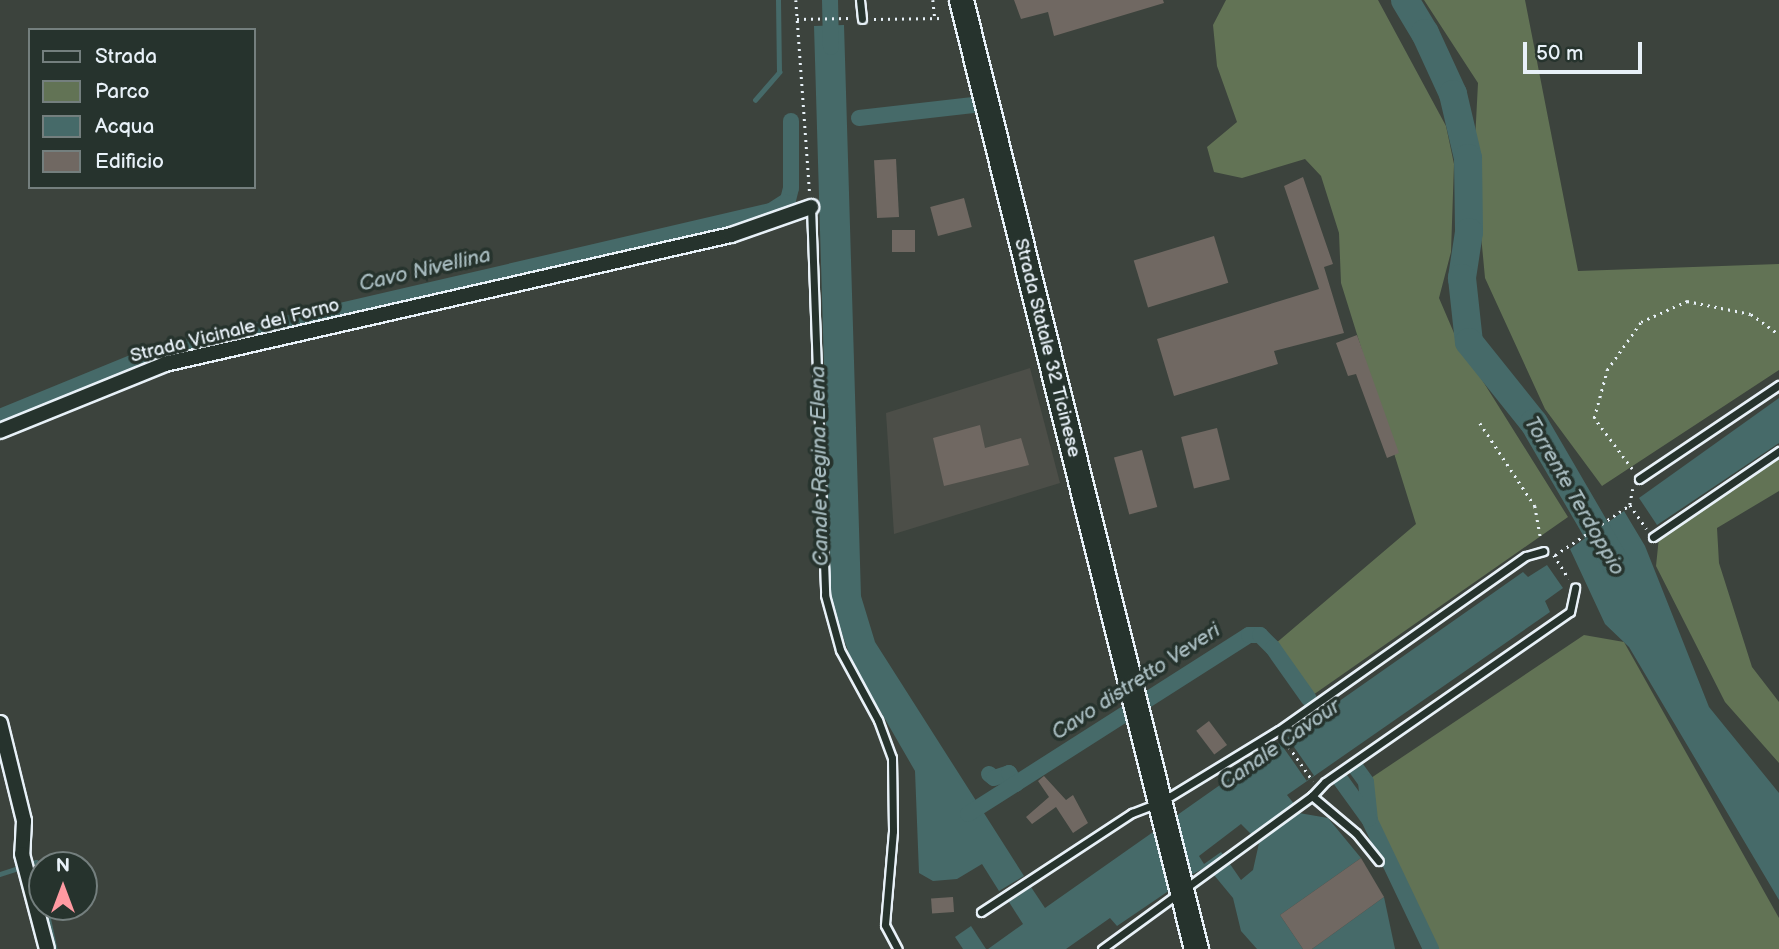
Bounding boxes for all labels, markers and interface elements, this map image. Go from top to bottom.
legend [28,28,256,189]
scale bar [1527,28,1646,72]
text: 50 m [1536,41,1583,66]
text: Strada [95,44,157,69]
text: Parco [95,79,150,104]
text: Acqua [95,114,154,139]
text: Edificio [95,149,164,174]
street label: Strada Statale 32 Ticinese [1009,236,1085,460]
water label: Cavo Nivellina [357,243,493,297]
street label: Strada Vicinale del Forno [128,294,342,368]
water label: Canale Regina Elena [806,366,834,566]
water label: Torrente Terdoppio [1518,412,1630,580]
water label: Cavo distretto Veveri [1047,618,1225,746]
water label: Canale Cavour [1215,694,1345,796]
north arrow [28,851,98,921]
text: N [56,855,70,878]

